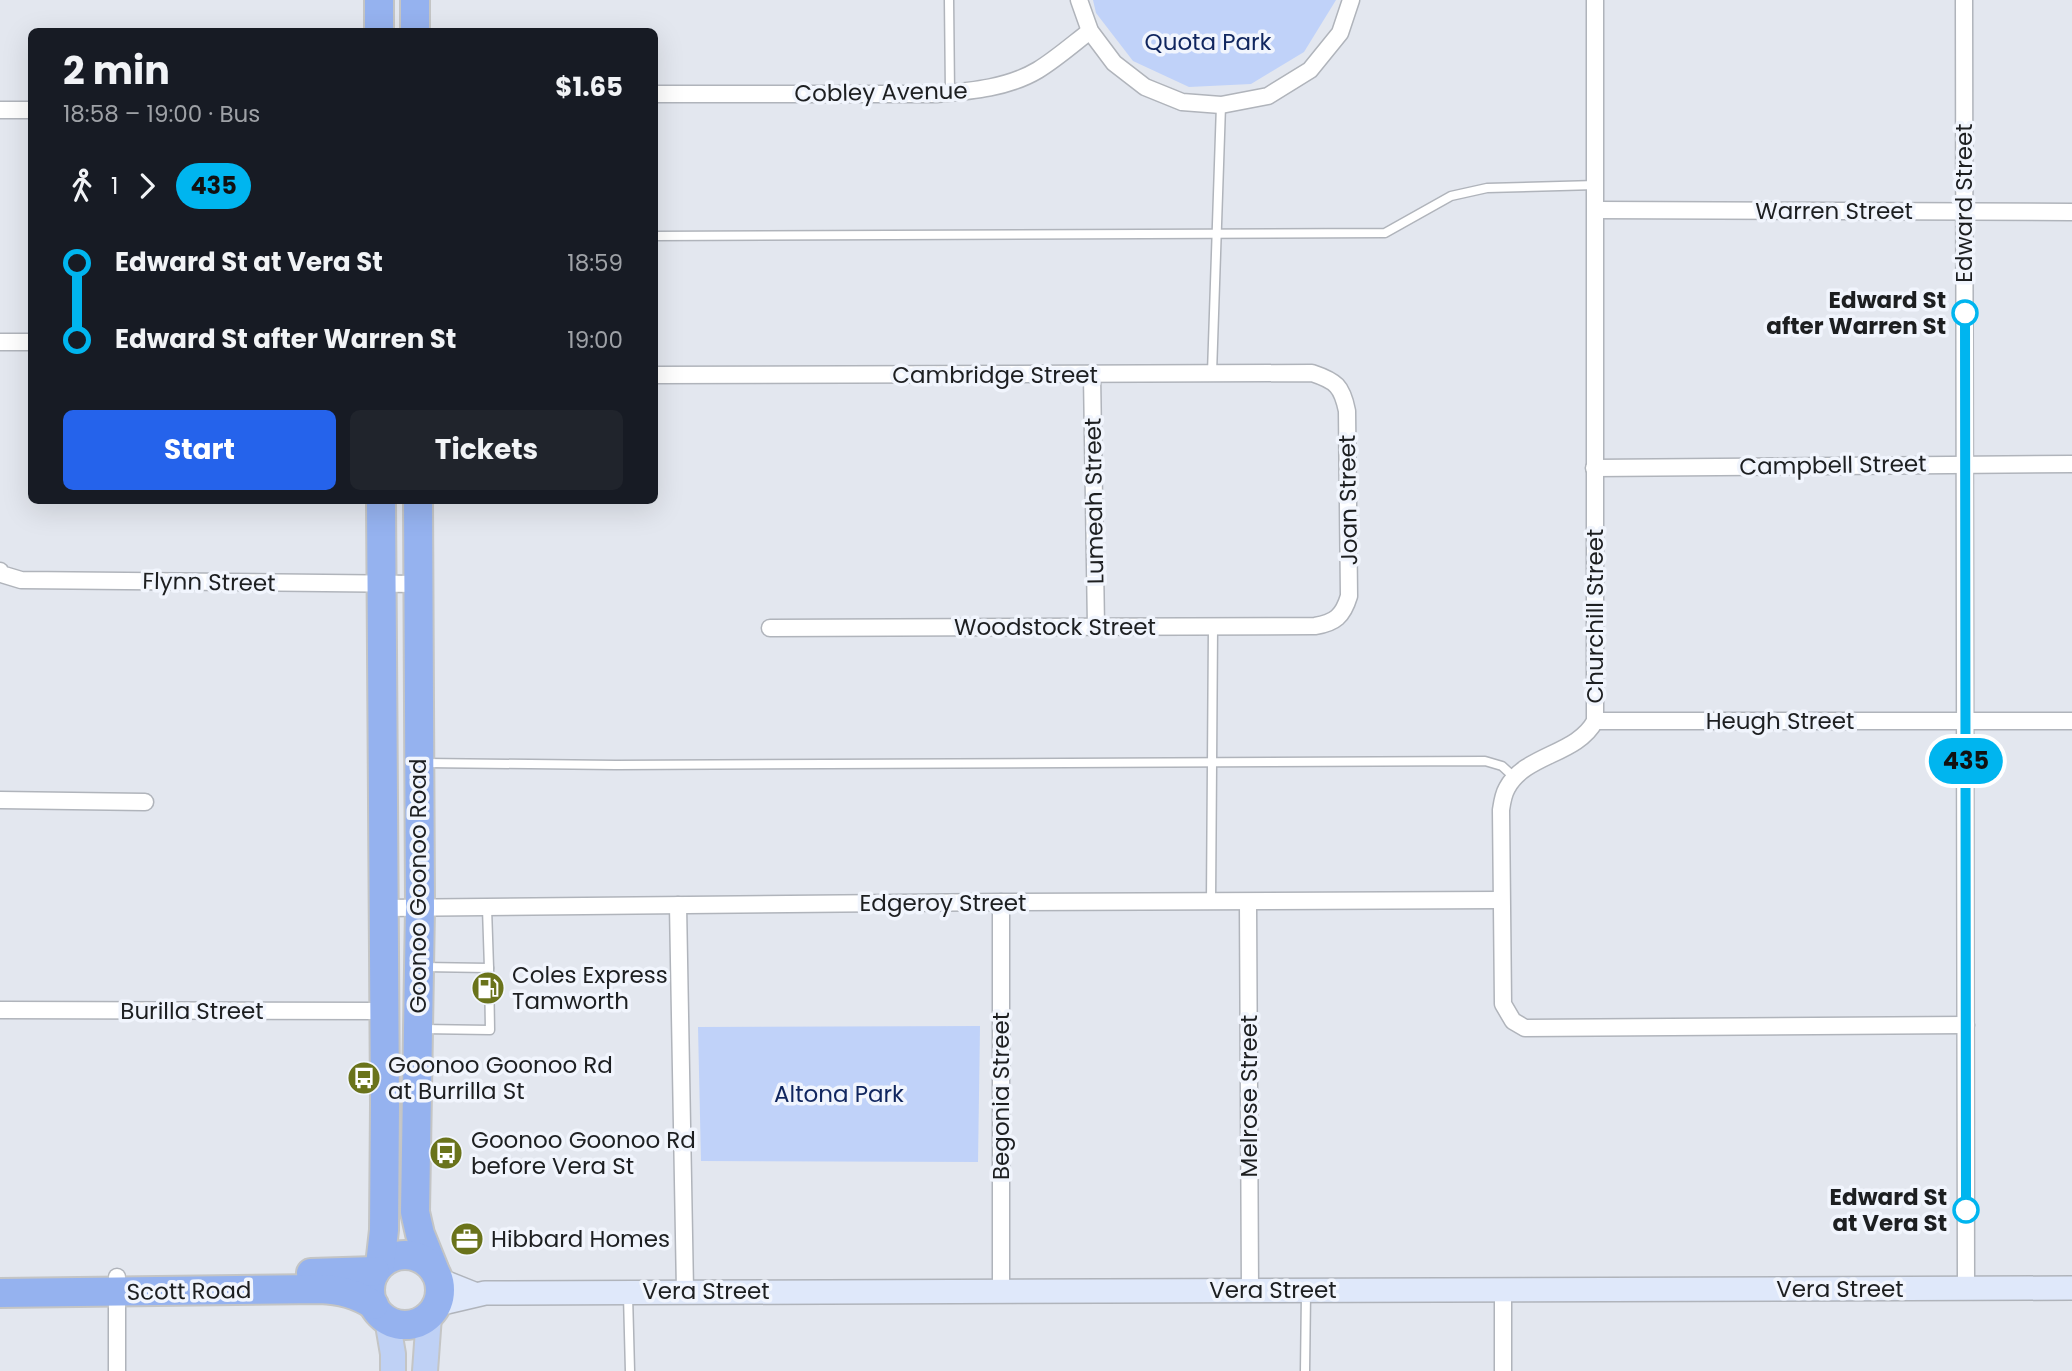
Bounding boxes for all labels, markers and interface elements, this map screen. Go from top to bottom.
park label: Quota Park [1145,26,1272,58]
text: 2 min [63,44,170,97]
text: $1.65 [555,69,623,105]
street label: Cobley Avenue [794,74,968,110]
text: 18:58 – 19:00 · Bus [63,98,260,130]
street label: Edward Street [1948,123,1980,283]
icon: walk [63,167,101,205]
icon: forward [128,167,166,205]
text: 435 [190,169,237,202]
text: 1 [111,170,118,202]
street label: Warren Street [1755,195,1913,227]
text: Edward St at Vera St [115,244,383,280]
text: 18:59 [567,247,623,279]
place label: Edward St after Warren St [1766,284,1946,342]
marker: Edward St after Warren St [1952,300,1978,326]
text: Edward St after Warren St [115,321,456,357]
text: 19:00 [567,324,623,356]
street label: Cambridge Street [892,359,1098,391]
button: Start [63,410,336,490]
button: Tickets [350,410,623,490]
street label: Lumeah Street [1077,418,1111,584]
street label: Joan Street [1331,434,1365,566]
street label: Campbell Street [1739,447,1927,483]
street label: Churchill Street [1579,529,1611,703]
street label: Flynn Street [142,565,276,599]
street label: Woodstock Street [954,611,1156,643]
street label: Heugh Street [1706,705,1854,737]
line badge: 435 [1926,738,2006,784]
text: 435 [1943,744,1989,777]
street label: Goonoo Goonoo Road [402,758,434,1014]
street label: Edgeroy Street [860,887,1026,919]
place label: Coles Express Tamworth [512,959,668,1017]
fuel station icon: Coles Express Tamworth [469,969,507,1007]
street label: Burilla Street [120,995,264,1027]
street label: Begonia Street [985,1012,1017,1180]
street label: Melrose Street [1233,1015,1265,1177]
place label: Goonoo Goonoo Rd at Burrilla St [388,1049,613,1107]
bus stop icon: Goonoo Goonoo Rd at Burrilla St [345,1059,383,1097]
park label: Altona Park [774,1078,904,1110]
place label: Goonoo Goonoo Rd before Vera St [471,1124,696,1182]
bus stop icon: Goonoo Goonoo Rd before Vera St [427,1134,465,1172]
place label: Edward St at Vera St [1830,1181,1947,1239]
marker: Edward St at Vera St [1953,1197,1979,1223]
office icon: Hibbard Homes [448,1220,486,1258]
place label: Hibbard Homes [491,1223,670,1255]
street label: Vera Street [1776,1273,1904,1305]
street label: Scott Road [126,1274,252,1308]
street label: Vera Street [1209,1274,1337,1306]
street label: Vera Street [642,1275,770,1307]

